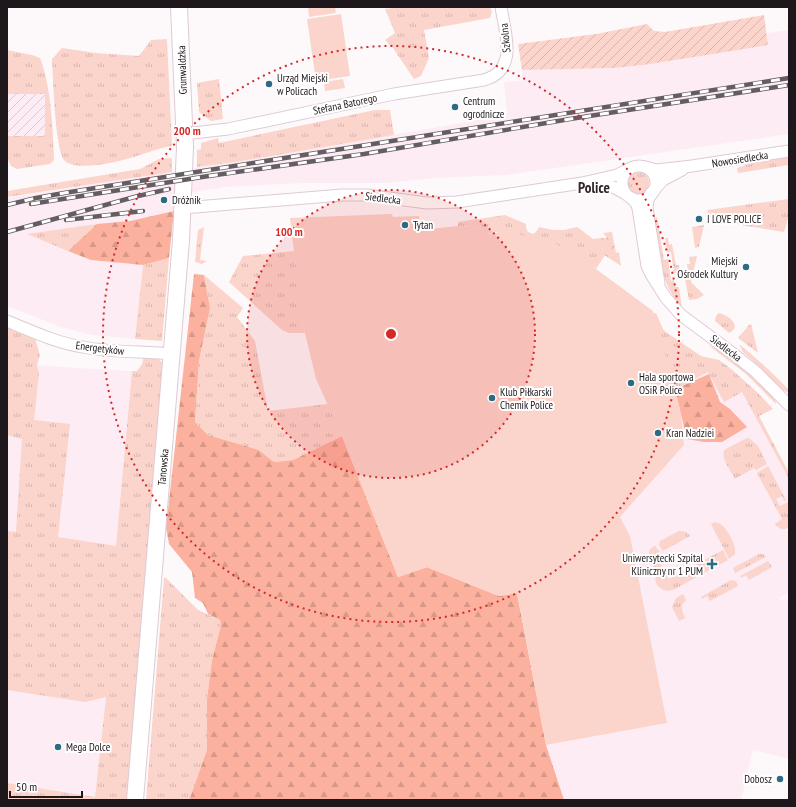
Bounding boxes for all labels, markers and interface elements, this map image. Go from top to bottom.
street label: Szkolna [497,23,513,53]
street label: Grunwaldzka [174,45,190,95]
place label: Urząd Miejski w Policach [277,71,328,98]
marker: Urząd Miejski w Policach [264,79,274,89]
street label: Stefana Batorego [312,90,379,118]
place label: Centrum ogrodnicze [463,94,505,121]
marker: Centrum ogrodnicze [450,102,460,112]
text: 200 m [173,123,201,138]
street label: Nowosiedlecka [711,148,769,170]
district label: Police [578,178,610,197]
street label: Siedlecka [364,189,402,207]
place label: Dróżnik [172,193,202,207]
marker: Dróżnik [159,195,169,205]
place label: I LOVE POLICE [707,212,762,226]
marker: I LOVE POLICE [694,214,704,224]
place label: Tytan [413,218,433,232]
marker: Tytan [400,220,410,230]
text: 100 m [275,224,303,239]
place label: Miejski Ośrodek Kultury [677,254,739,281]
marker: Miejski Ośrodek Kultury [741,262,751,272]
centre of rings [384,327,398,341]
street label: Siedlecka [707,332,745,364]
street label: Energetyków [75,338,126,358]
place label: Hala sportowa OSiR Police [639,370,694,397]
marker: Hala sportowa OSiR Police [626,378,636,388]
place label: Klub Piłkarski Chemik Police [500,385,553,412]
marker: Klub Piłkarski Chemik Police [487,393,497,403]
place label: Kran Nadziei [666,426,714,440]
marker: Kran Nadziei [653,428,663,438]
street label: Tanowska [154,448,172,486]
place label: Uniwersytecki Szpital Kliniczny nr 1 PUM [622,551,703,578]
marker: Uniwersytecki Szpital Kliniczny nr 1 PUM [706,558,718,570]
place label: Mega Dolce [66,740,111,754]
marker: Mega Dolce [53,742,63,752]
place label: Dobosz [744,772,772,786]
scale bar [10,773,82,799]
marker: Dobosz [775,774,785,784]
text: 50 m [16,779,37,794]

